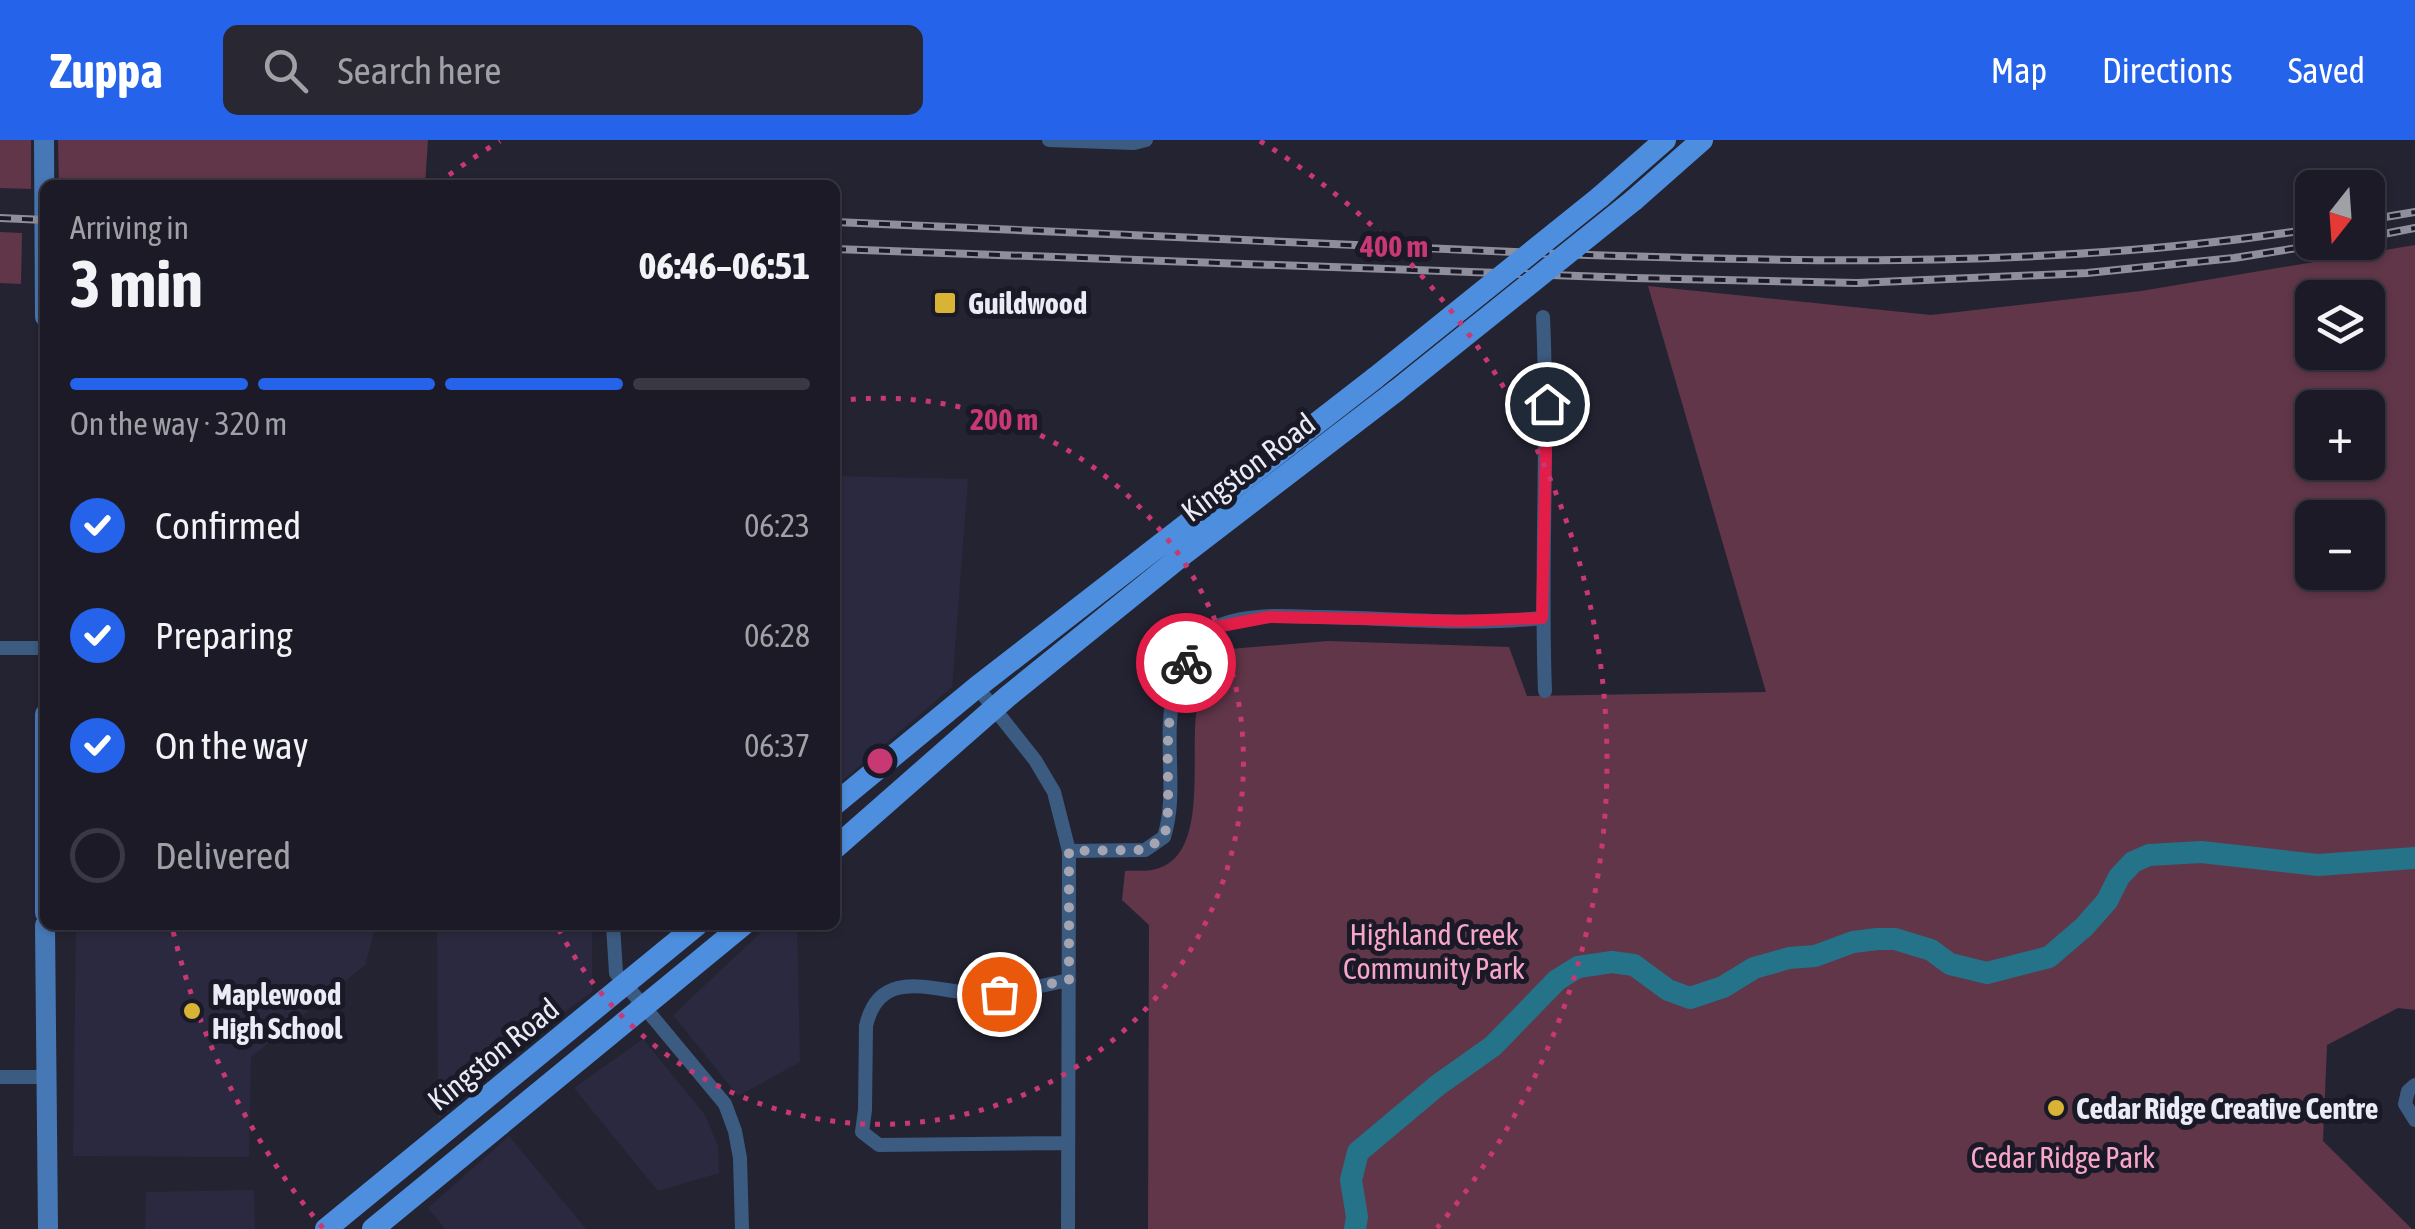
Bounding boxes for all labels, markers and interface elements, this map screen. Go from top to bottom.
search box [223,25,923,115]
text: Zuppa [50,43,163,98]
icon: search [258,43,313,98]
text: Search here [338,49,502,92]
text: Map [1991,50,2047,90]
text: Directions [2102,50,2233,90]
text: Saved [2288,50,2365,90]
north arrow [2295,170,2385,260]
map controls [2295,170,2385,590]
text: Arriving in [70,209,189,246]
text: 400 m [1359,229,1428,263]
text: 06:46–06:51 [638,244,810,287]
text: 3 min [70,246,203,321]
button: layers [2295,280,2385,370]
place label: Guildwood [968,286,1087,320]
marker: Guildwood [932,290,958,316]
pin [1505,362,1590,447]
icon: home [1520,377,1575,432]
button: + [2295,390,2385,480]
text: 200 m [970,402,1038,436]
text: On the way · 320 m [70,405,287,442]
street label: Kingston Road [1175,406,1321,528]
icon: check [70,498,125,553]
button: − [2295,500,2385,590]
text: Confirmed [155,504,301,547]
text: 06:23 [744,507,810,544]
icon: check [70,608,125,663]
courier [1136,613,1236,713]
text: Preparing [155,614,293,657]
text: 06:28 [744,617,810,654]
icon: bike [1159,636,1214,691]
icon: check [70,718,125,773]
text: On the way [155,724,308,767]
text: 06:37 [744,727,810,764]
centre of rings [862,743,898,779]
text: Delivered [155,834,291,877]
park label: Highland Creek Community Park [1343,917,1525,985]
pin [957,952,1042,1037]
icon: bag [972,967,1027,1022]
place label: Maplewood High School [212,977,343,1045]
street label: Kingston Road [421,991,565,1117]
marker: Maplewood High School [181,1000,203,1022]
place label: Cedar Ridge Creative Centre [2076,1091,2378,1125]
marker: Cedar Ridge Creative Centre [2045,1097,2067,1119]
park label: Cedar Ridge Park [1971,1140,2155,1174]

